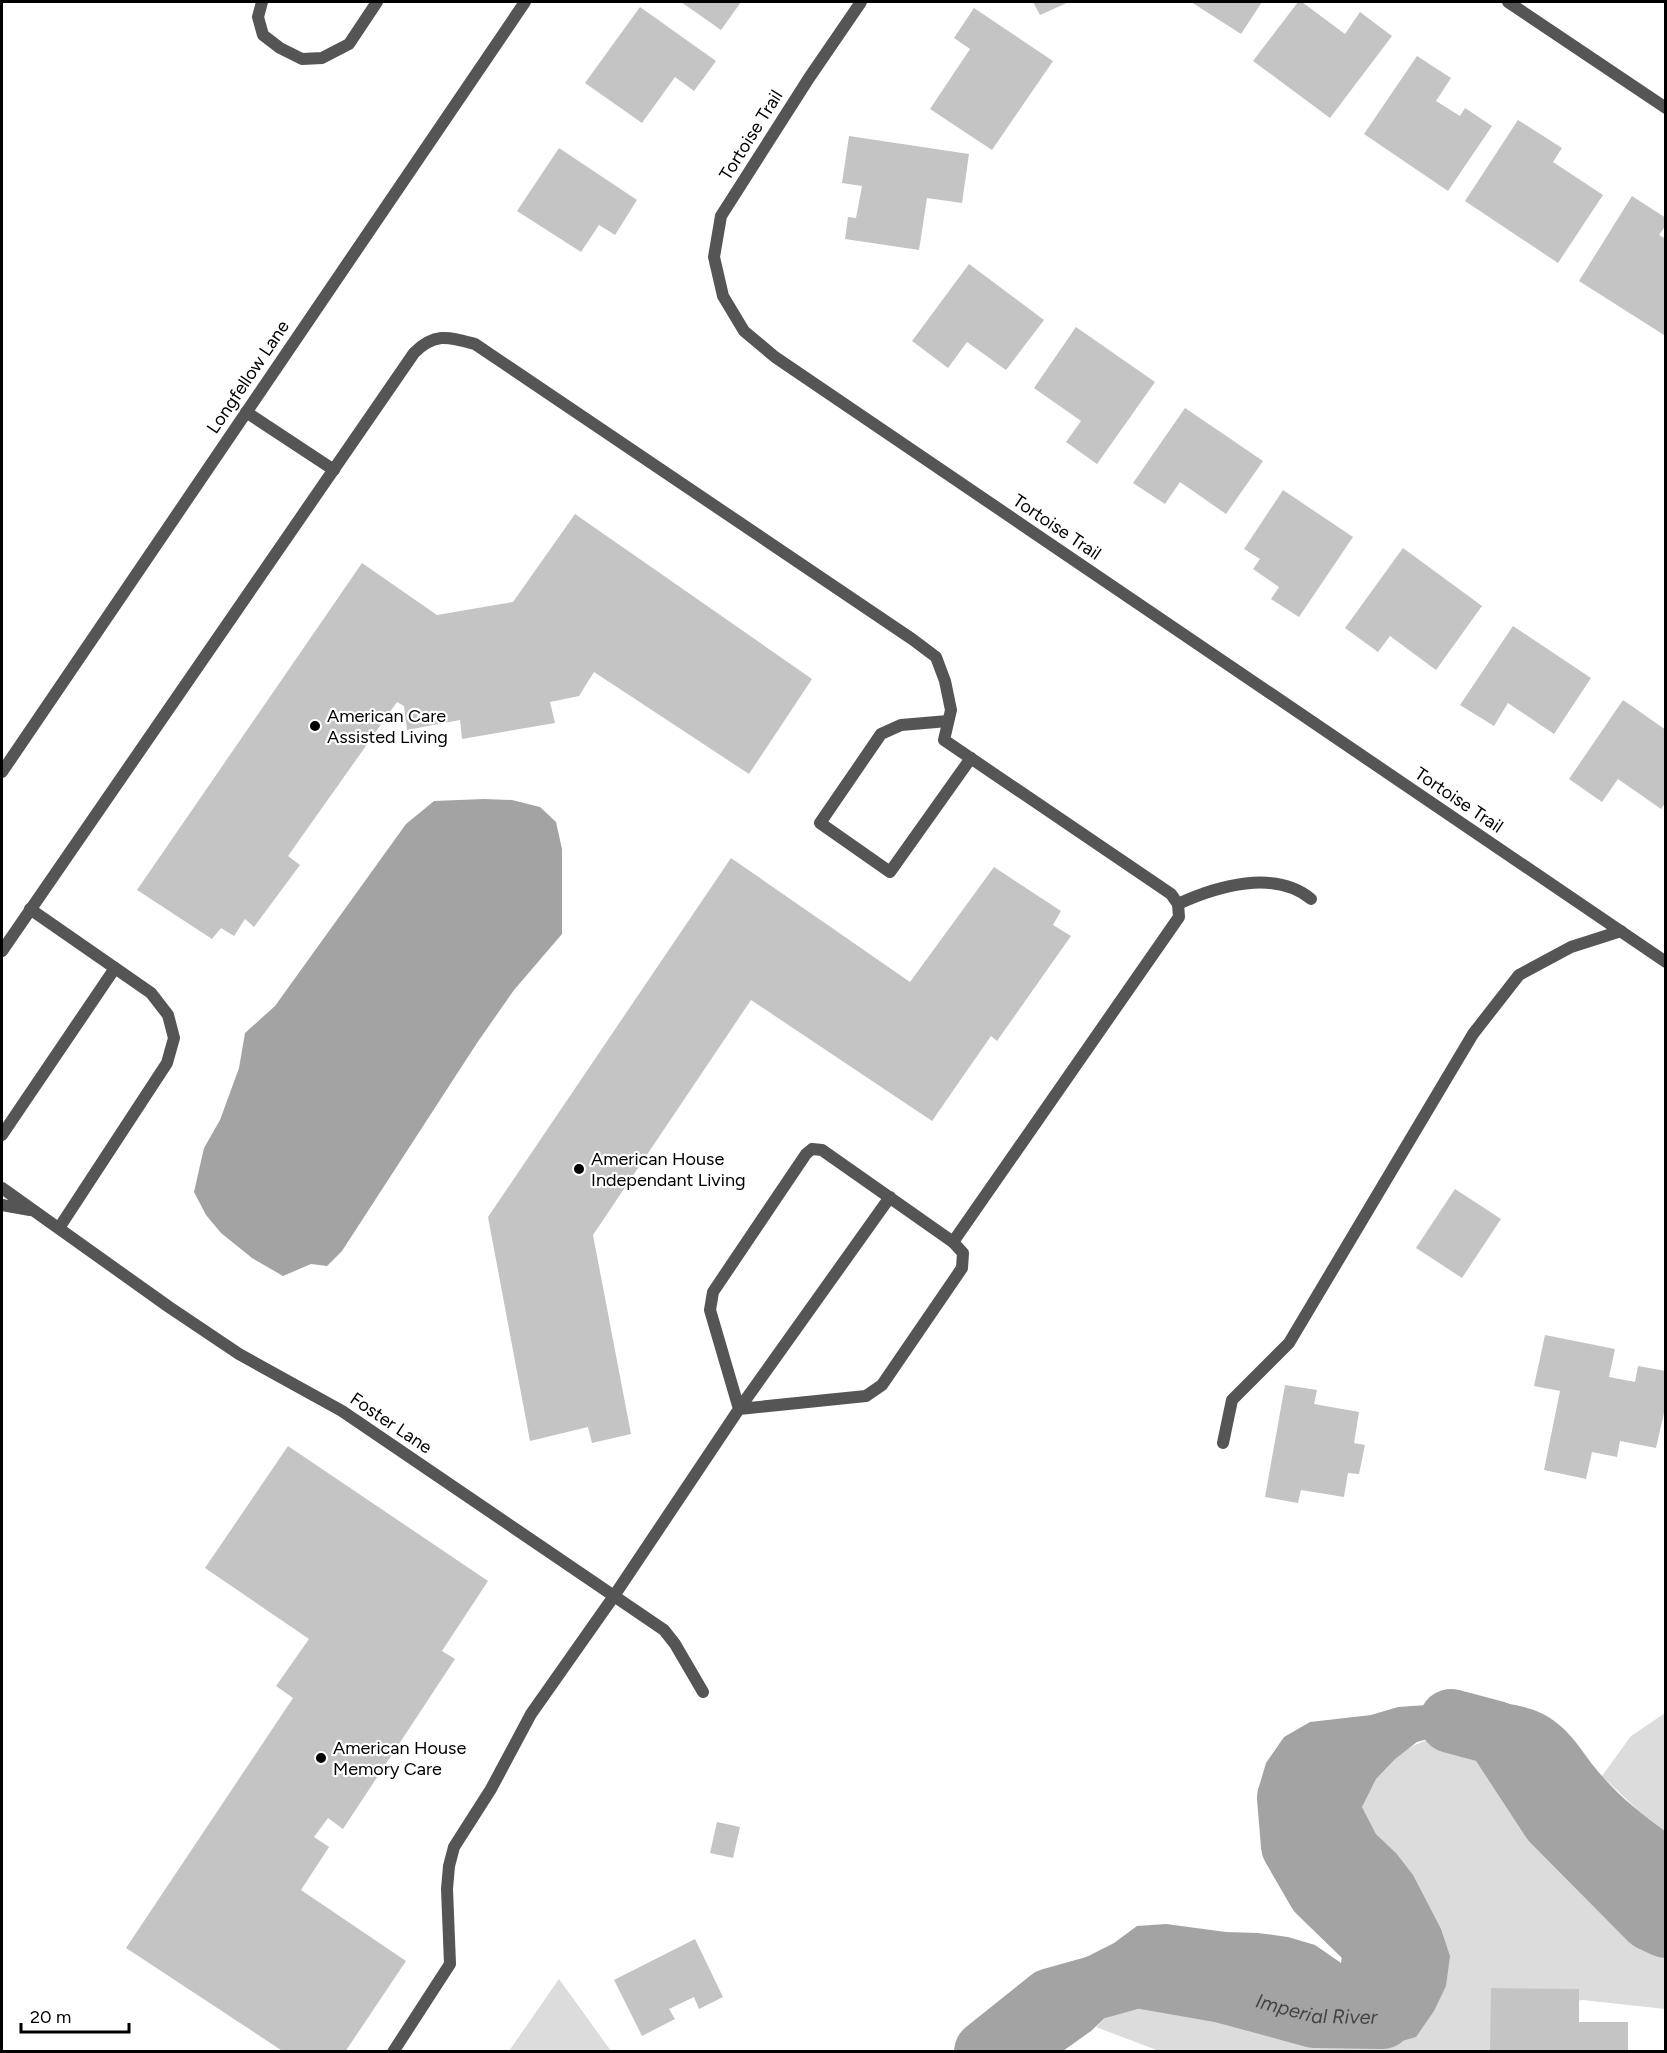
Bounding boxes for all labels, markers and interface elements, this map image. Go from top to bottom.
street label: Tortoise Trail [715,86,787,184]
street label: Longfellow Lane [202,316,294,438]
street label: Tortoise Trail [1009,489,1105,565]
place label: American Care Assisted Living [327,705,448,748]
marker: American Care Assisted Living [308,719,322,733]
street label: Tortoise Trail [1411,762,1507,838]
place label: American House Independant Living [591,1148,746,1191]
marker: American House Independant Living [572,1162,586,1176]
street label: Foster Lane [346,1388,436,1459]
place label: American House Memory Care [333,1737,466,1780]
marker: American House Memory Care [314,1751,328,1765]
water label: Imperial River [1253,1989,1379,2029]
scale bar [21,1996,129,2034]
text: 20 m [30,2006,71,2028]

